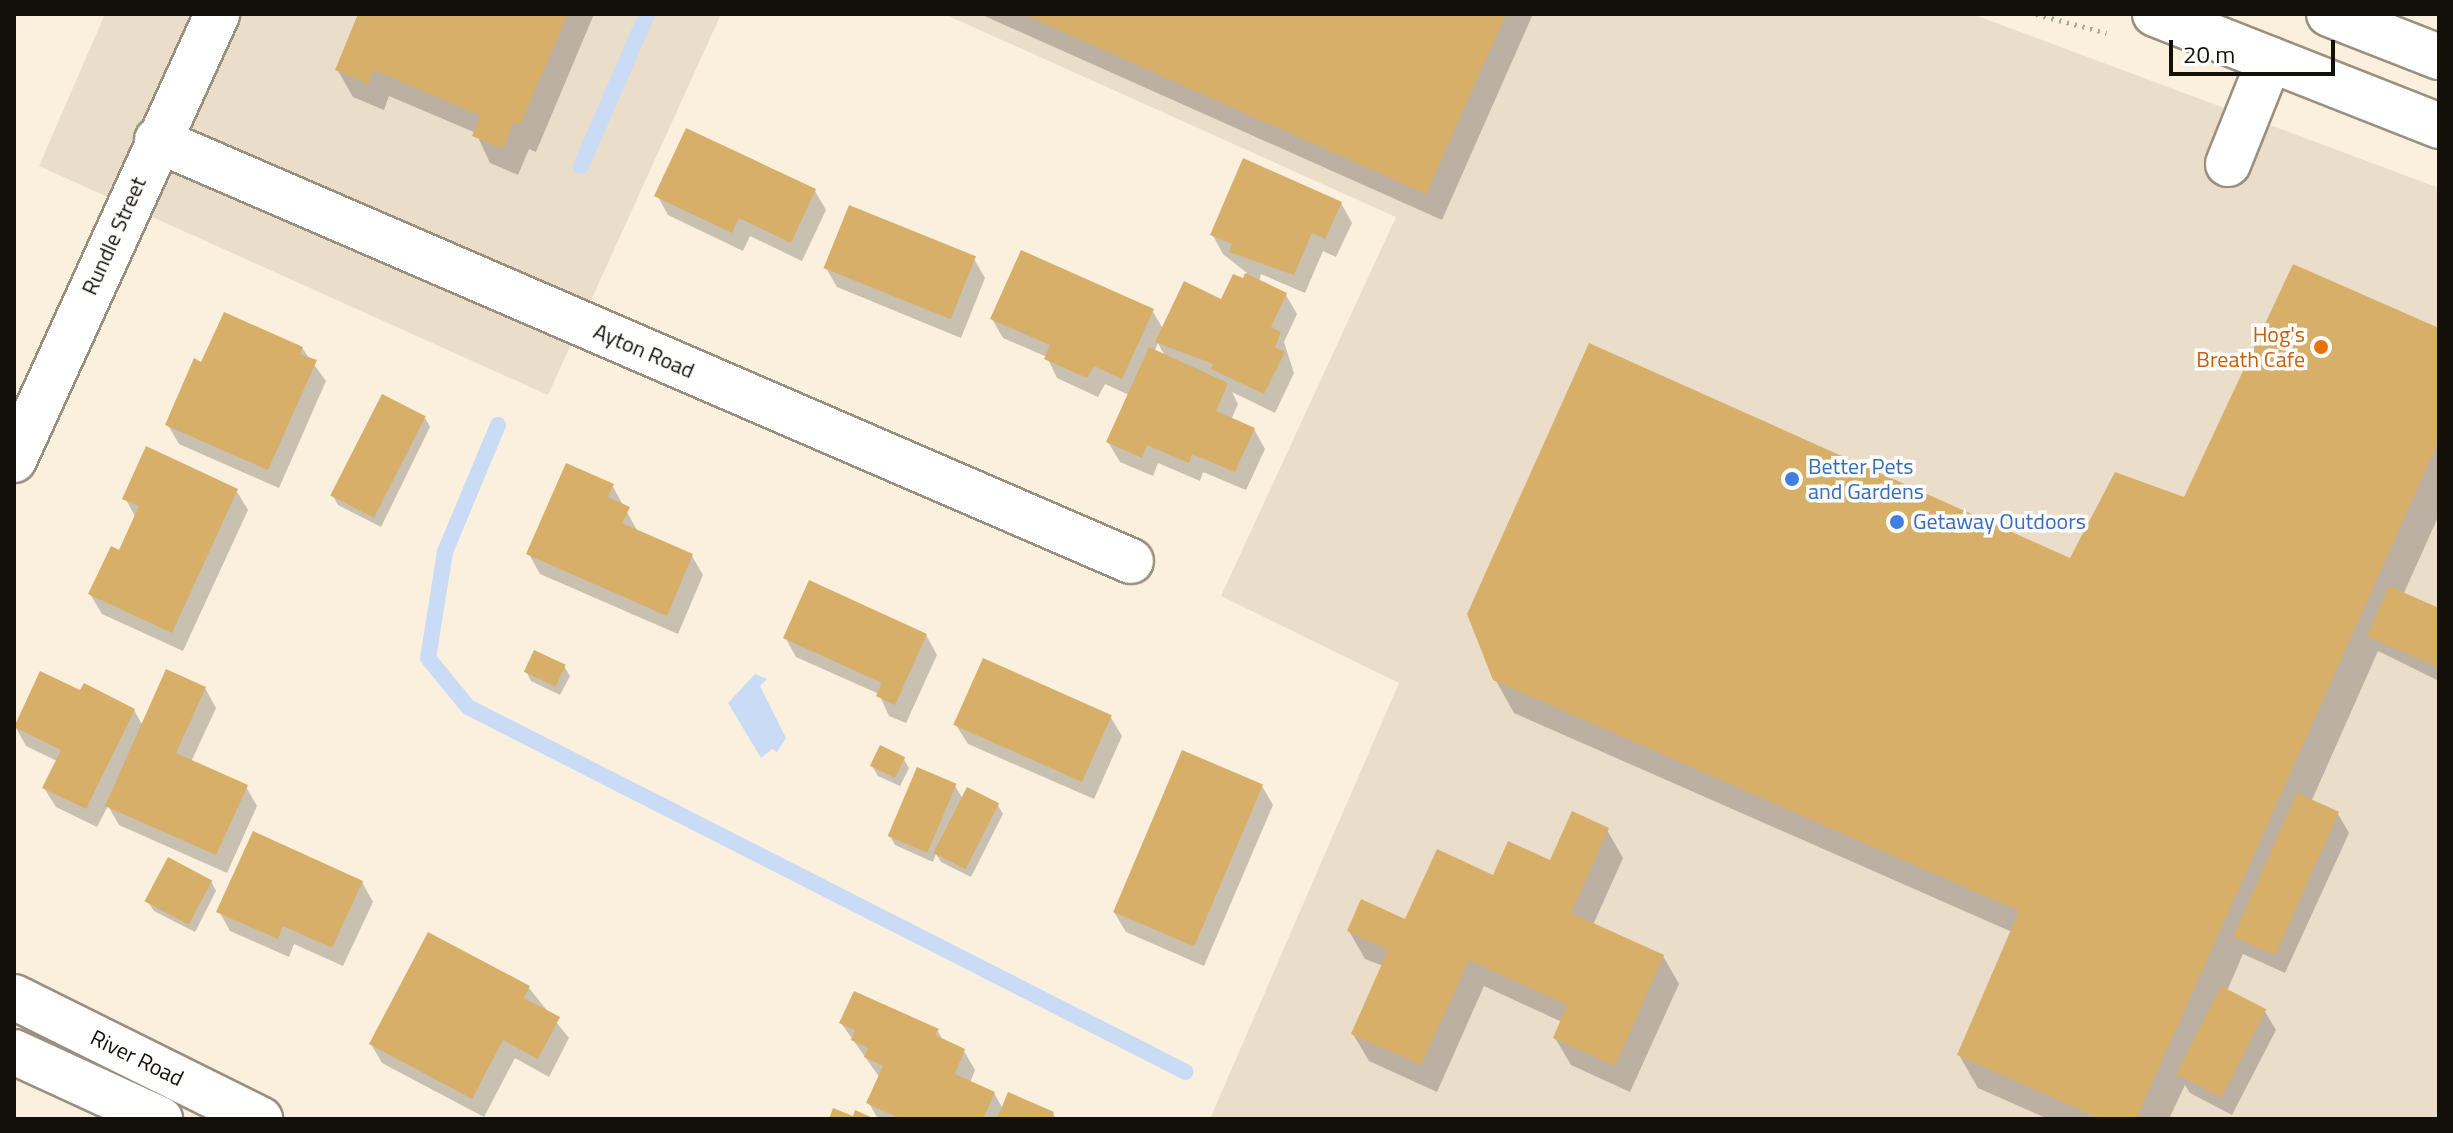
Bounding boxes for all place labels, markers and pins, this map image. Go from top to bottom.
place label: Hog's Breath Cafe [2196,321,2305,372]
marker: Hog's Breath Cafe [2312,338,2330,356]
place label: Better Pets and Gardens [1808,453,1924,504]
marker: Better Pets and Gardens [1783,470,1801,488]
place label: Getaway Outdoors [1913,509,2086,535]
marker: Getaway Outdoors [1888,513,1906,531]

